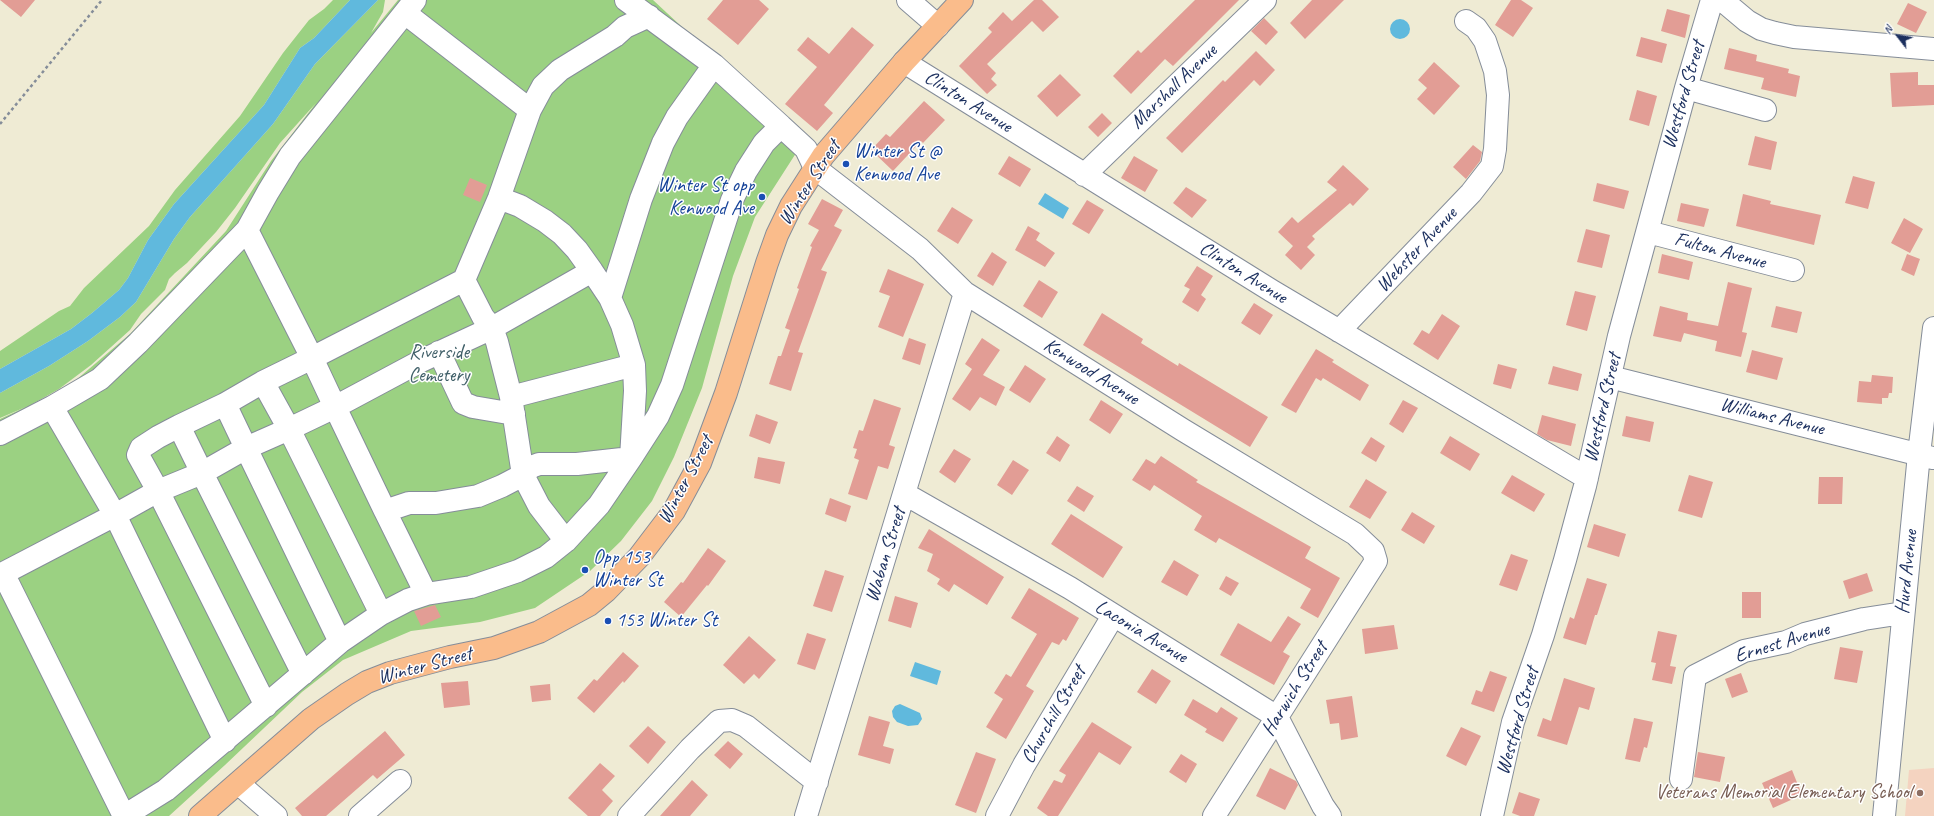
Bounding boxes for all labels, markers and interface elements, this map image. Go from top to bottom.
north arrow [1878,16,1918,56]
text: N [1880,23,1895,36]
street label: Westford Street [1657,38,1711,152]
street label: Marshall Avenue [1125,40,1223,134]
street label: Clinton Avenue [920,66,1016,138]
street label: Winter Street [774,136,846,230]
place label: Winter St @ Kenwood Ave [854,140,941,187]
marker: Winter St @ Kenwood Ave [841,159,851,169]
place label: Winter St opp Kenwood Ave [657,174,754,221]
marker: Winter St opp Kenwood Ave [757,192,767,202]
street label: Webster Avenue [1371,202,1463,298]
street label: Fulton Avenue [1672,227,1768,275]
street label: Clinton Avenue [1195,237,1291,309]
street label: Kenwood Avenue [1039,333,1143,411]
park label: Riverside Cemetery [409,341,469,388]
street label: Westford Street [1579,351,1627,465]
street label: Williams Avenue [1718,393,1826,441]
street label: Winter Street [653,432,719,528]
street label: Waban Street [860,505,912,605]
street label: Hurd Avenue [1891,529,1923,615]
place label: Opp 153 Winter St [593,546,663,593]
marker: Opp 153 Winter St [580,565,590,575]
street label: Laconia Avenue [1090,595,1192,669]
place label: 153 Winter St [616,609,717,633]
marker: 153 Winter St [603,616,613,626]
street label: Ernest Avenue [1732,617,1832,669]
street label: Harwich Street [1257,638,1333,740]
street label: Winter Street [375,642,475,690]
street label: Churchill Street [1016,662,1092,768]
street label: Westford Street [1491,664,1545,778]
place label: Veterans Memorial Elementary School [1655,781,1912,805]
marker: Veterans Memorial Elementary School [1915,788,1925,798]

